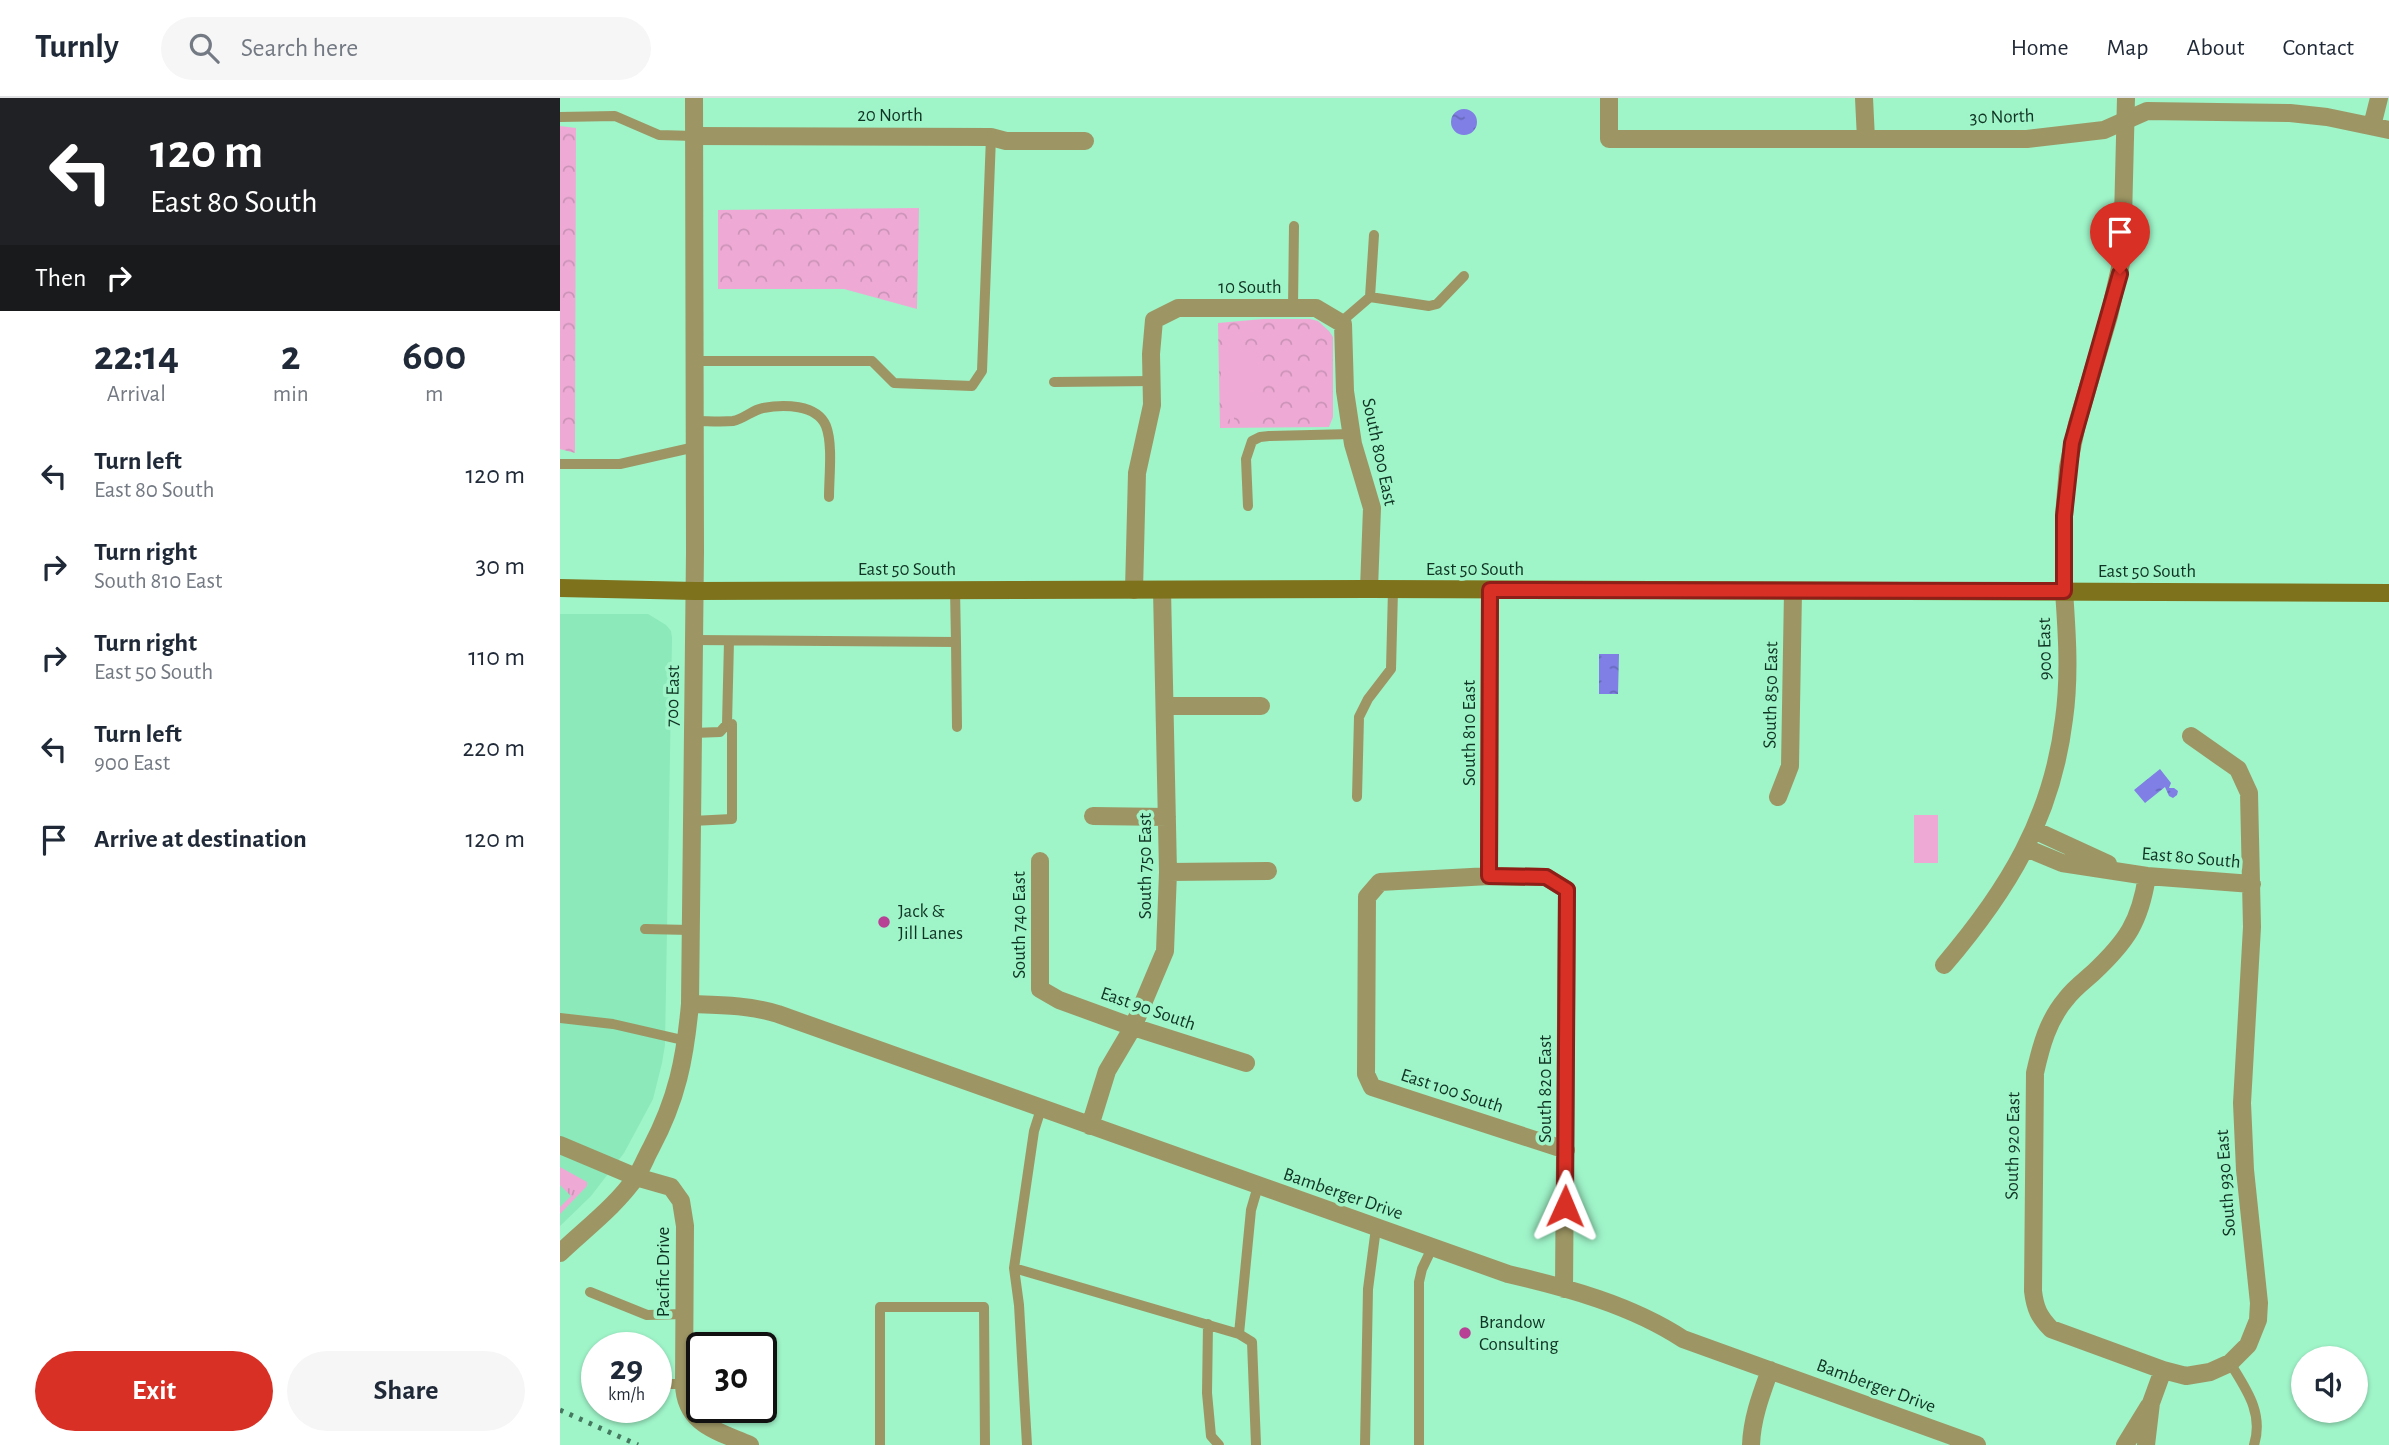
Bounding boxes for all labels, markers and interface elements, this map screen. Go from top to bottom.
search box [161,17,651,80]
icon: search [185,29,223,67]
text: Turnly [35,31,119,64]
text: Search here [241,35,358,61]
text: Home [2011,36,2069,60]
text: Map [2107,36,2149,60]
text: About [2187,36,2244,60]
text: Contact [2282,36,2354,60]
street label: 20 North [857,106,923,125]
street label: 30 North [1969,106,2035,128]
icon: left [35,126,126,217]
text: 120 m [150,128,263,177]
text: East 80 South [150,186,318,218]
pin [2090,202,2150,274]
icon: arrive [2101,213,2139,251]
icon: right [100,259,138,297]
text: Then [35,265,86,291]
street label: 10 South [1218,278,1282,297]
text: 22:14 [94,335,179,377]
text: 2 [281,335,301,377]
text: 600 [402,335,466,377]
text: Arrival [107,383,166,406]
text: min [273,383,309,406]
text: m [425,383,443,406]
street label: South 800 East [1358,396,1400,508]
text: Turn left [94,448,182,474]
icon: left [35,457,73,495]
text: 120 m [465,462,525,488]
text: East 80 South [94,479,214,502]
text: Turn right [94,539,197,565]
icon: right [35,548,73,586]
text: 30 m [475,553,525,579]
street label: East 50 South [858,560,956,579]
street label: East 50 South [1426,560,1524,579]
street label: East 50 South [2098,562,2196,581]
text: South 810 East [94,570,222,593]
street label: 900 East [2035,617,2055,681]
text: Turn right [94,630,197,656]
icon: right [35,639,73,677]
street label: South 850 East [1761,641,1781,749]
text: 110 m [468,644,525,670]
text: East 50 South [94,661,213,684]
street label: 700 East [663,665,683,727]
street label: South 810 East [1460,680,1479,786]
text: Turn left [94,721,182,747]
icon: left [35,730,73,768]
text: 220 m [463,735,525,761]
text: 900 East [94,752,170,775]
street label: South 750 East [1136,813,1155,919]
icon: arrive [35,821,73,859]
text: Arrive at destination [94,826,307,852]
text: 120 m [465,826,525,852]
street label: East 80 South [2141,844,2241,872]
street label: South 740 East [1010,871,1029,979]
place label: Jack & Jill Lanes [898,902,963,943]
marker: Jack & Jill Lanes [876,914,892,930]
street label: East 90 South [1098,984,1198,1034]
street label: South 820 East [1536,1035,1555,1143]
street label: East 100 South [1398,1065,1506,1117]
street label: South 920 East [2003,1092,2023,1200]
street label: South 930 East [2213,1129,2239,1237]
street label: Bamberger Drive [1281,1165,1405,1223]
position arrow [1528,1169,1602,1243]
street label: Pacific Drive [654,1227,673,1317]
place label: Brandow Consulting [1479,1313,1559,1354]
marker: Brandow Consulting [1457,1325,1473,1341]
speed limit sign: 30 [686,1332,777,1423]
map controls [2291,1346,2368,1423]
button: sound [2291,1346,2368,1423]
button: Exit [35,1351,273,1431]
button: Share [287,1351,525,1431]
text: 29 [610,1351,643,1386]
street label: Bamberger Drive [1814,1356,1938,1416]
text: km/h [608,1386,645,1404]

